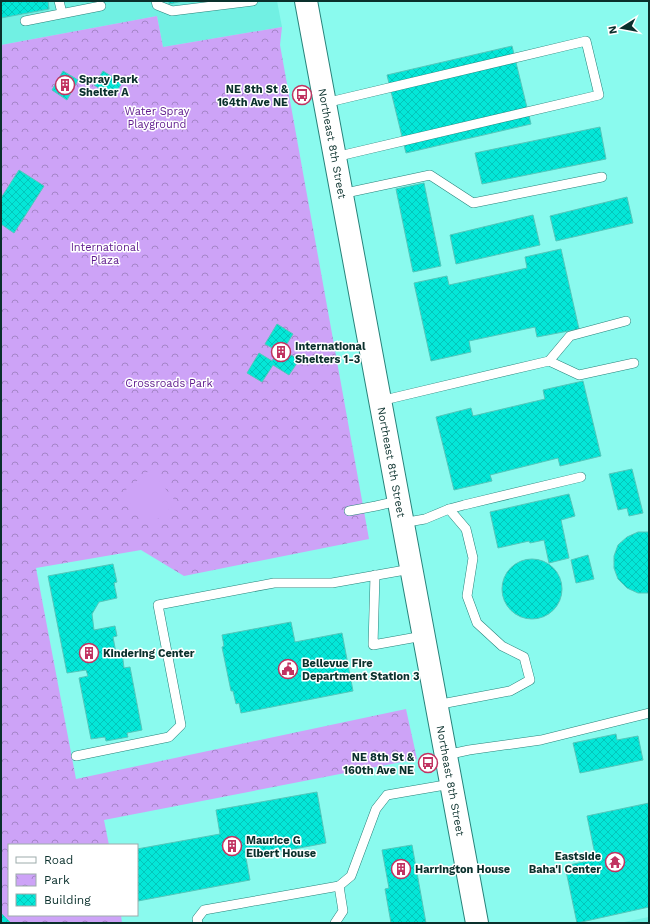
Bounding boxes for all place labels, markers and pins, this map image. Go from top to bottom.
place label: Spray Park Shelter A [79,73,138,99]
building icon: Spray Park Shelter A [54,74,76,96]
place label: NE 8th St & 164th Ave NE [217,83,289,109]
bus stop icon: NE 8th St & 164th Ave NE [291,84,313,106]
place label: International Shelters 1-3 [295,340,366,366]
building icon: International Shelters 1-3 [270,341,292,363]
building icon: Kindering Center [78,642,100,664]
place label: Kindering Center [103,647,195,660]
place label: Bellevue Fire Department Station 3 [302,657,420,683]
public building icon: Bellevue Fire Department Station 3 [277,658,299,680]
place label: NE 8th St & 160th Ave NE [343,751,415,777]
bus stop icon: NE 8th St & 160th Ave NE [417,752,439,774]
place label: Maurice G Elbert House [246,834,316,860]
building icon: Maurice G Elbert House [221,835,243,857]
place label: Eastside Baha'i Center [529,850,601,876]
temple icon: Eastside Baha'i Center [604,851,626,873]
building icon: Harrington House [390,858,412,880]
place label: Harrington House [415,863,510,876]

